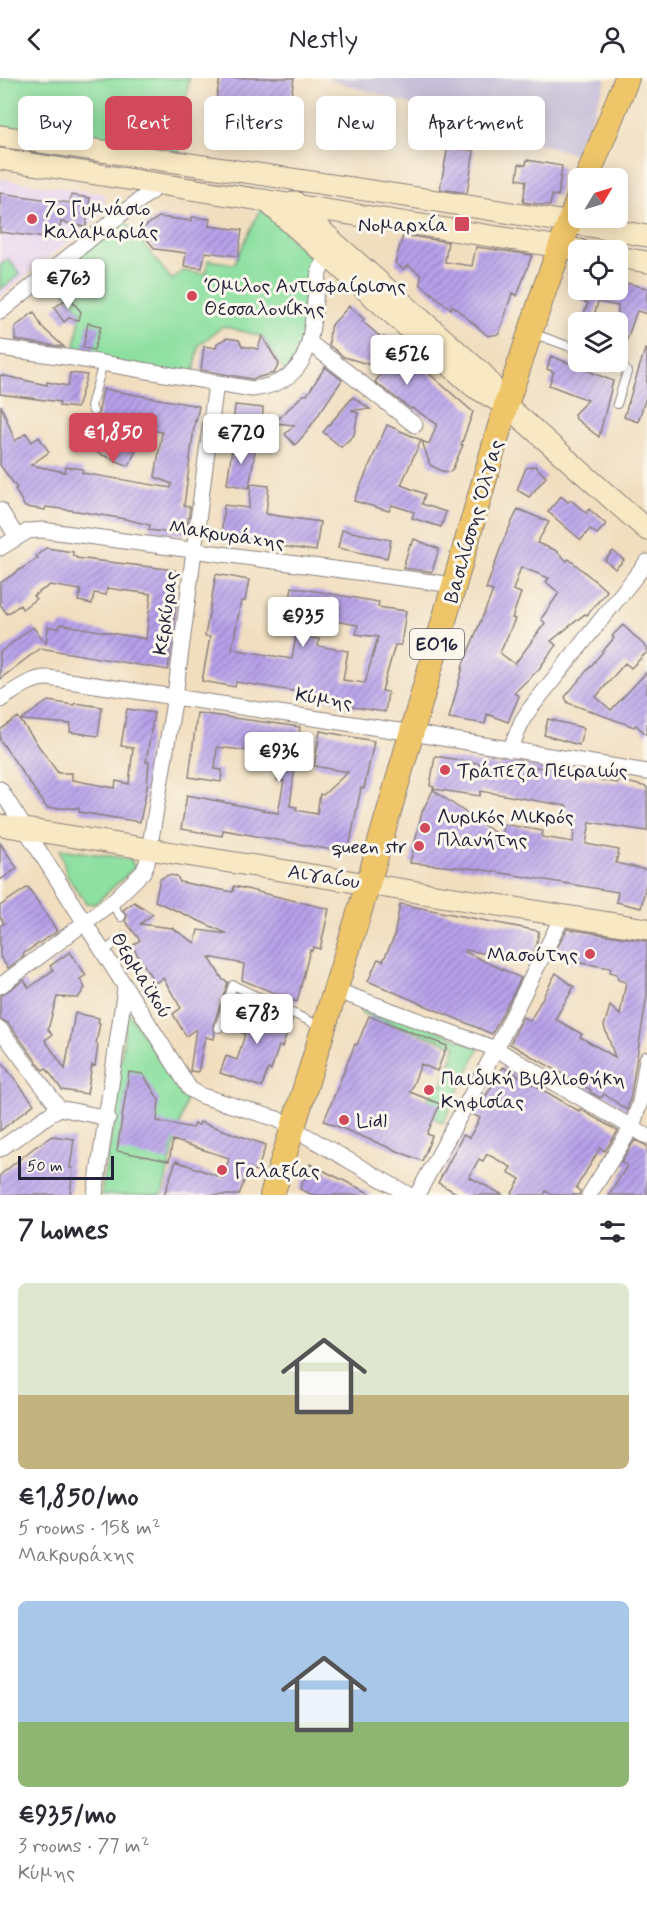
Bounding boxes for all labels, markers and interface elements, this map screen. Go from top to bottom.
text: Nestly [289,22,358,57]
icon: back [18,23,51,56]
icon: person [596,23,629,56]
chip: Buy [18,96,93,150]
chip: Rent [105,96,192,150]
chip: Filters [204,96,304,150]
chip: New [316,96,396,150]
chip: Apartment [408,96,545,150]
north arrow [568,168,628,228]
map controls [568,168,628,372]
place label: 7ο Γυμνάσιο Καλαμαριάς [44,196,158,246]
marker: 7ο Γυμνάσιο Καλαμαριάς [25,212,39,226]
place label: Νομαρχία [358,212,448,239]
marker: Νομαρχία [453,215,471,233]
button: locate [568,240,628,300]
pin: €763 [32,259,104,310]
text: €763 [46,265,90,292]
place label: Όμιλος Αντισφαίρισης Θεσσαλονίκης [204,273,406,323]
marker: Όμιλος Αντισφαίρισης Θεσσαλονίκης [185,289,199,303]
button: layers [568,312,628,372]
pin: €526 [371,335,443,386]
text: €526 [384,341,430,368]
pin: €1,850 [64,413,162,464]
pin: €720 [205,414,277,465]
text: €1,850 [83,419,143,446]
text: €720 [217,420,265,447]
street label: Βασιλίσσης Όλγας [438,436,511,606]
street label: Μακρυράχης [167,514,287,557]
street label: Κερκύρας [147,569,186,657]
pin: €935 [267,597,339,648]
text: €935 [282,603,324,630]
road number: ΕΟ16 [410,629,464,659]
street label: Κύμης [293,682,354,717]
pin: €936 [243,732,315,783]
text: €936 [259,738,299,765]
place label: Τράπεζα Πειραιώς [457,758,628,785]
marker: Τράπεζα Πειραιώς [438,763,452,777]
place label: Λυρικός Μικρός Πλανήτης [437,804,574,854]
marker: Λυρικός Μικρός Πλανήτης [418,821,432,835]
place label: queen str [332,834,407,861]
marker: queen str [412,839,426,853]
street label: Αιγαίου [286,858,362,896]
street label: Θερμαϊκού [104,927,178,1024]
place label: Μασούτης [487,942,578,969]
marker: Μασούτης [583,947,597,961]
pin: €783 [221,994,293,1045]
text: €783 [235,1000,279,1027]
place label: Παιδική Βιβλιοθήκη Κηφισίας [441,1066,625,1116]
marker: Παιδική Βιβλιοθήκη Κηφισίας [422,1083,436,1097]
place label: Lidl [356,1108,387,1135]
marker: Lidl [337,1113,351,1127]
scale bar [18,1153,114,1180]
text: 50 m [27,1156,63,1177]
place label: Γαλαξίας [234,1158,320,1185]
marker: Γαλαξίας [215,1163,229,1177]
text: 7 homes [18,1214,109,1248]
icon: filters [596,1215,629,1248]
icon: home [270,1322,378,1430]
text: €1,850/mo [18,1481,139,1515]
text: 5 rooms · 158 m² [18,1515,161,1542]
text: Μακρυράχης [18,1542,135,1569]
icon: home [270,1640,378,1748]
text: €935/mo [18,1799,116,1833]
text: 3 rooms · 77 m² [18,1833,150,1860]
text: Κύμης [18,1860,75,1887]

